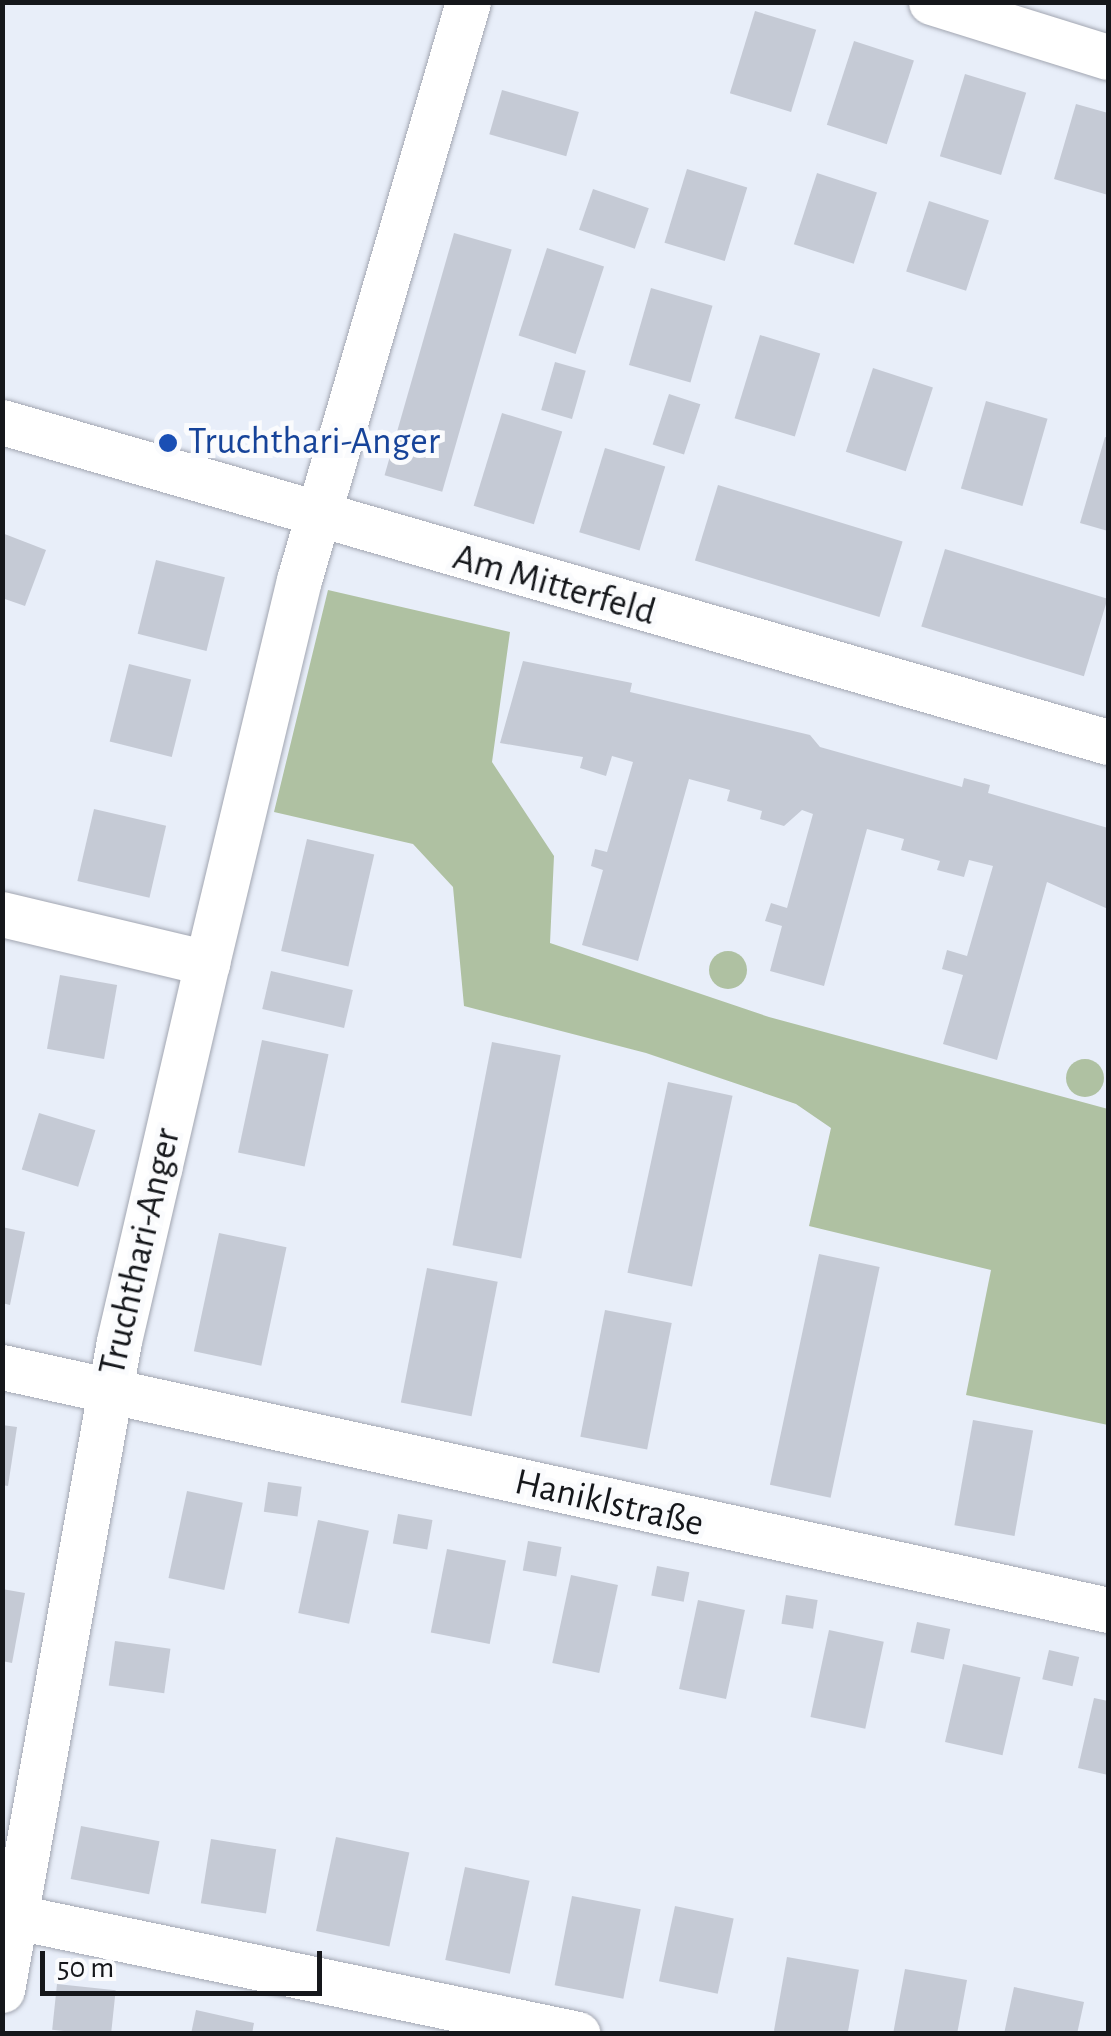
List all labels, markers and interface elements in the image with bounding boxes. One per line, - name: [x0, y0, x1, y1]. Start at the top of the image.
- place label: Truchthari-Anger: [188, 420, 440, 466]
- marker: Truchthari-Anger: [157, 432, 179, 454]
- street label: Am Mitterfeld: [448, 535, 660, 637]
- street label: Truchthari-Anger: [90, 1124, 192, 1380]
- street label: Haniklstraße: [510, 1460, 708, 1548]
- scale bar: [45, 1931, 328, 1993]
- text: 50 m: [57, 1953, 114, 1983]

